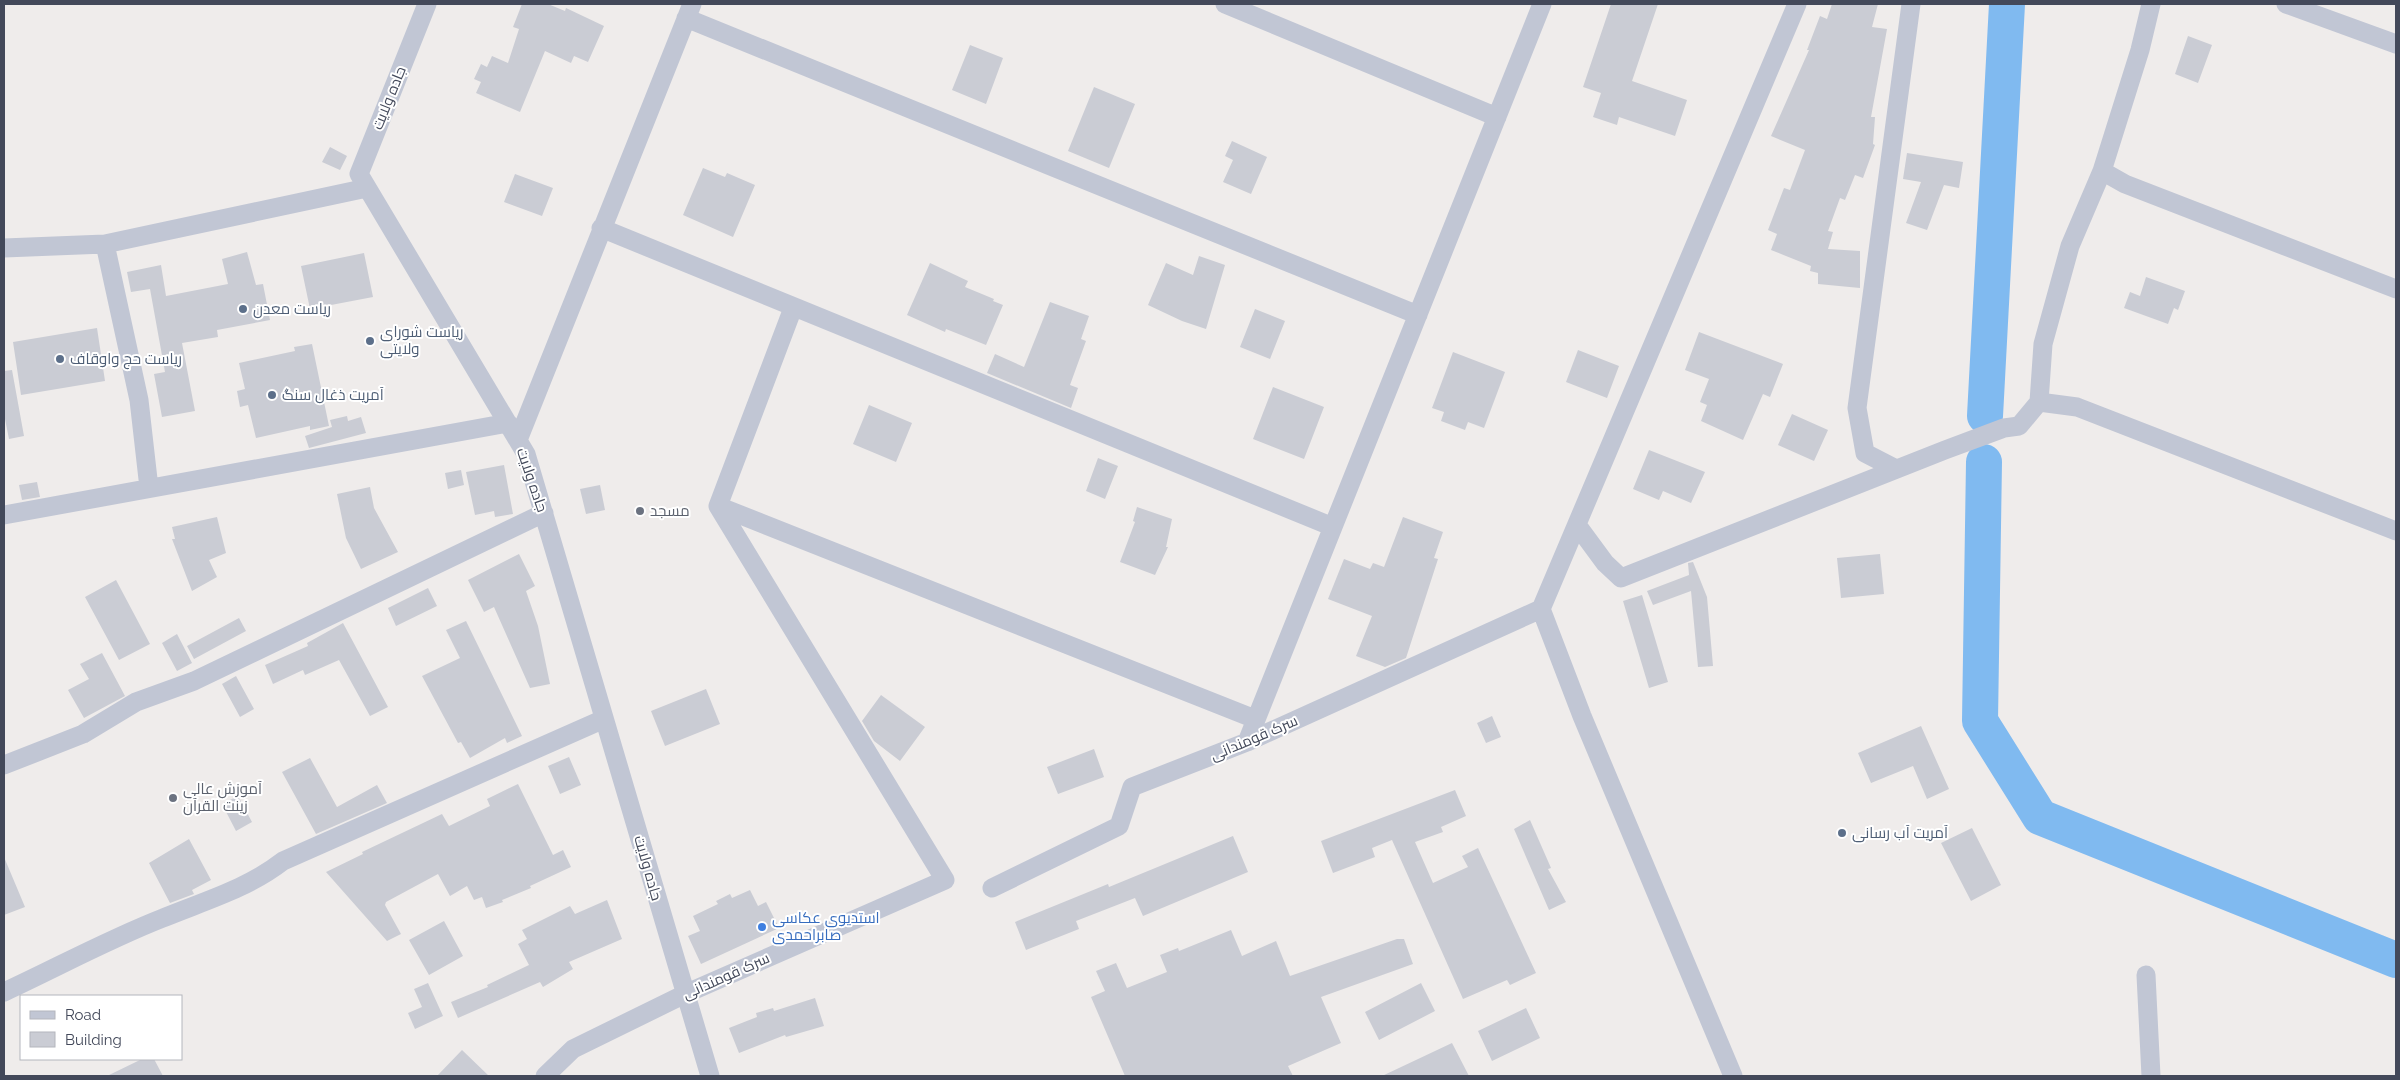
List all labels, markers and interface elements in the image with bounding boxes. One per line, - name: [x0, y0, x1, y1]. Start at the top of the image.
- street label: جاده ولایت: [368, 64, 410, 132]
- place label: ریاست معدن: [253, 300, 331, 319]
- marker: ریاست معدن: [237, 303, 249, 315]
- place label: ریاست شورای ولایتی: [380, 323, 463, 359]
- marker: ریاست شورای ولایتی: [364, 335, 376, 347]
- place label: ریاست حج واوقاف: [70, 350, 182, 370]
- marker: ریاست حج واوقاف: [54, 353, 66, 365]
- place label: آمریت ذغال سنگ: [282, 386, 384, 404]
- marker: آمریت ذغال سنگ: [266, 389, 278, 401]
- street label: جاده ولایت: [513, 446, 551, 514]
- place label: مسجد: [650, 502, 690, 520]
- marker: مسجد: [634, 505, 646, 517]
- street label: سرک قومندانی: [1208, 711, 1301, 765]
- place label: آموزش عالی زینت القرآن: [183, 780, 262, 816]
- marker: آموزش عالی زینت القرآن: [167, 792, 179, 804]
- place label: آمریت آب رسانی: [1852, 824, 1948, 843]
- marker: آمریت آب رسانی: [1836, 827, 1848, 839]
- street label: جاده ولایت: [630, 833, 666, 903]
- place label: استدیوی عکاسی صابراحمدی: [772, 909, 880, 945]
- marker: استدیوی عکاسی صابراحمدی: [756, 921, 768, 933]
- street label: سرک قومندانی: [680, 949, 773, 1004]
- legend: [20, 995, 182, 1060]
- text: Road: [65, 1006, 101, 1024]
- text: Building: [65, 1031, 122, 1049]

